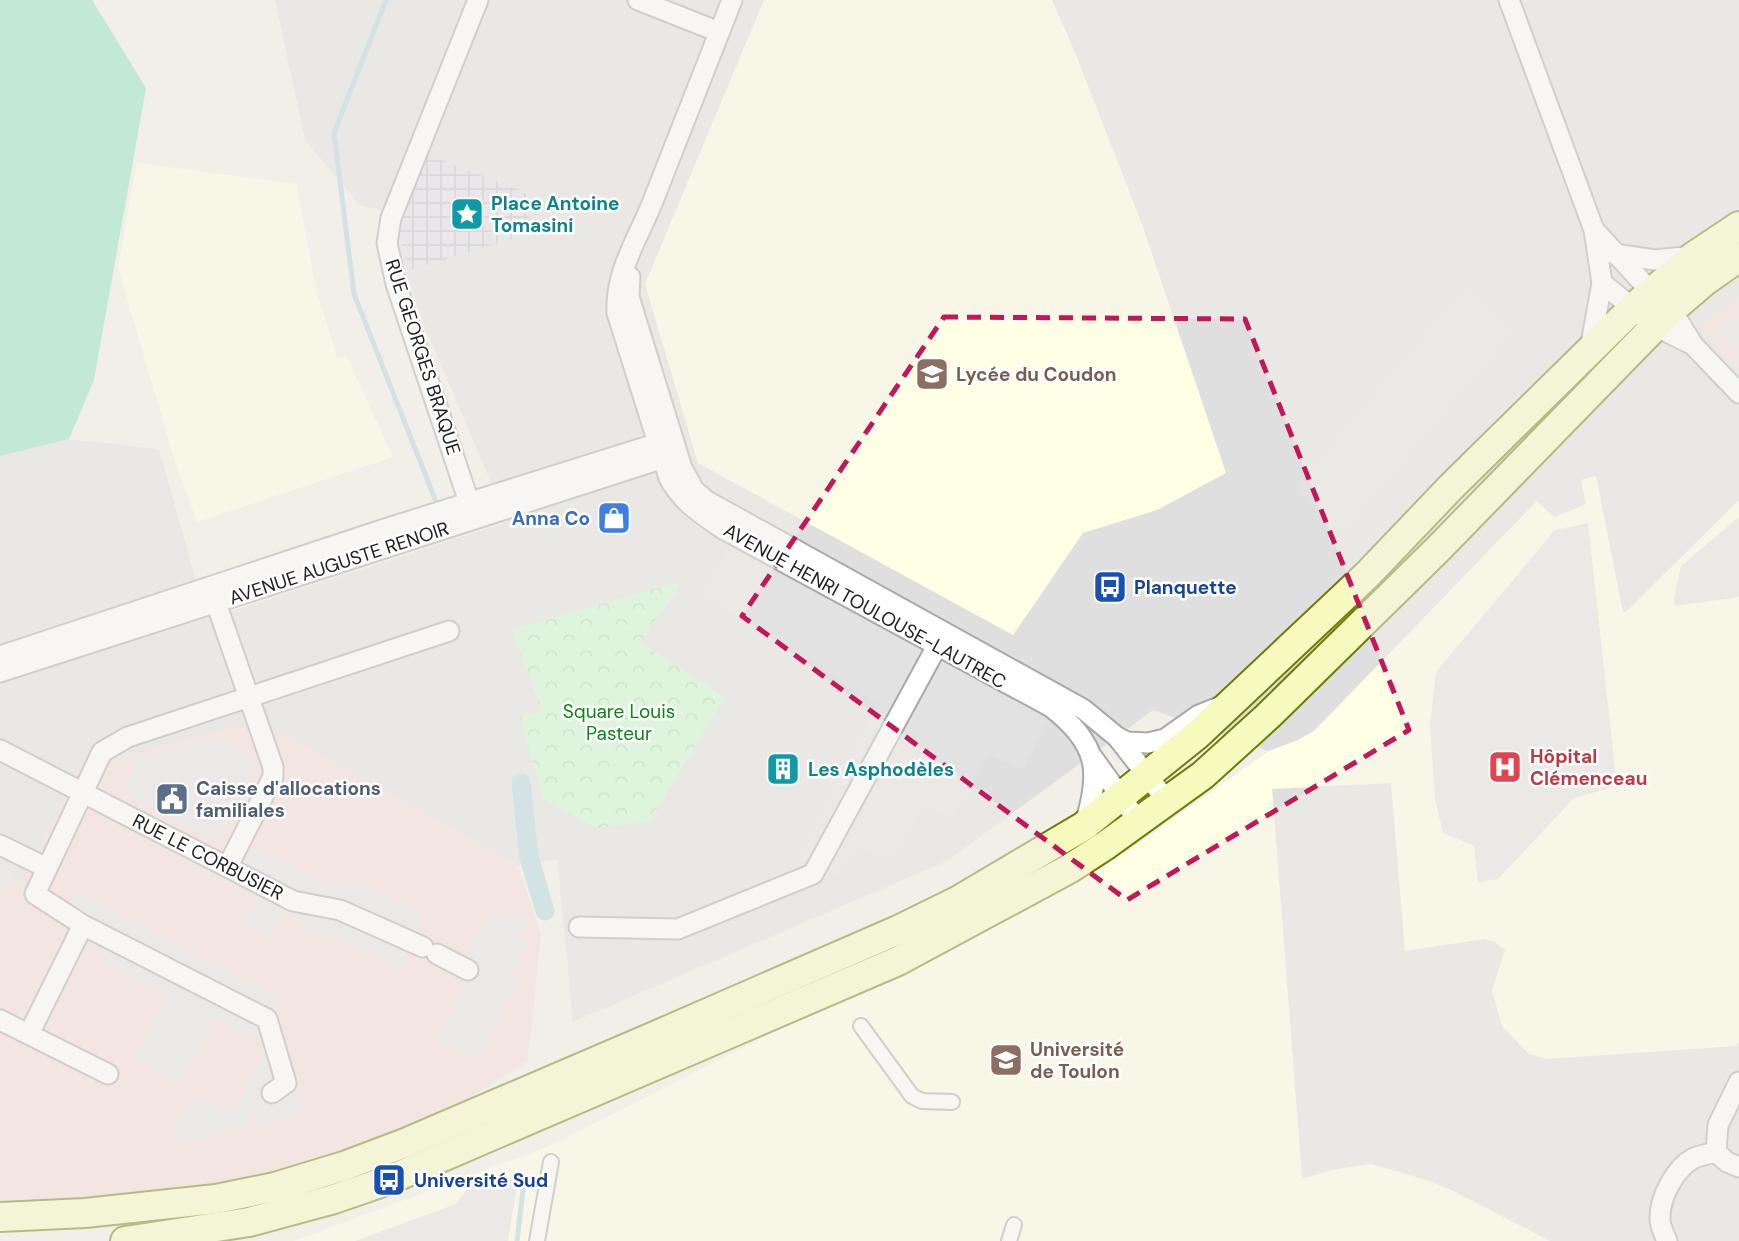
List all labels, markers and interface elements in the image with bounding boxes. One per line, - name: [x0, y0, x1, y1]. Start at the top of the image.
- place label: Place Antoine Tomasini: [491, 191, 619, 238]
- place icon: Place Antoine Tomasini: [448, 195, 486, 233]
- street label: RUE GEORGES BRAQUE: [380, 256, 466, 458]
- school or university icon: Lycée du Coudon: [913, 355, 951, 393]
- place label: Lycée du Coudon: [956, 362, 1117, 387]
- shop icon: Anna Co: [595, 499, 633, 537]
- place label: Anna Co: [512, 506, 590, 531]
- street label: AVENUE AUGUSTE RENOIR: [226, 516, 452, 610]
- street label: AVENUE HENRI TOULOUSE-LAUTREC: [719, 518, 1011, 694]
- bus stop icon: Planquette: [1091, 568, 1129, 606]
- place label: Planquette: [1134, 575, 1237, 600]
- park label: Square Louis Pasteur: [563, 699, 675, 746]
- place label: Hôpital Clémenceau: [1530, 744, 1647, 791]
- hospital icon: Hôpital Clémenceau: [1486, 748, 1524, 786]
- building icon: Les Asphodèles: [764, 750, 802, 788]
- place label: Les Asphodèles: [808, 757, 954, 782]
- place label: Caisse d'allocations familiales: [196, 776, 381, 823]
- public building icon: Caisse d'allocations familiales: [153, 780, 191, 818]
- street label: RUE LE CORBUSIER: [128, 808, 288, 906]
- place label: Université de Toulon: [1030, 1037, 1124, 1084]
- school or university icon: Université de Toulon: [987, 1041, 1025, 1079]
- bus stop icon: Université Sud: [370, 1161, 408, 1199]
- place label: Université Sud: [414, 1168, 548, 1193]

